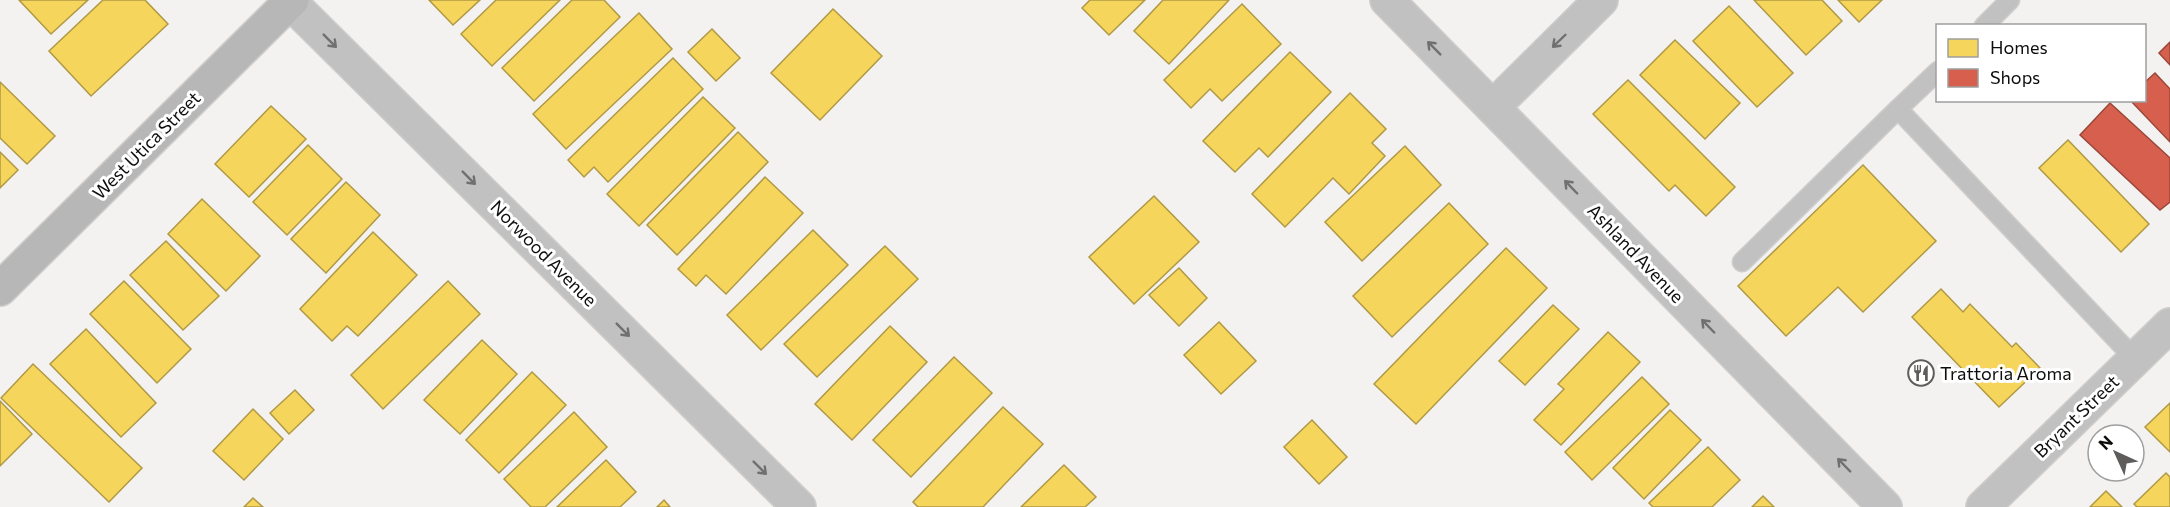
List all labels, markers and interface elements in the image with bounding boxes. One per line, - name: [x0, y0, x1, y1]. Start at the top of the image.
- legend: [1936, 24, 2146, 102]
- one-way arrow: [323, 34, 338, 48]
- one-way arrow: [1552, 34, 1567, 48]
- text: Homes: [1990, 36, 2048, 58]
- one-way arrow: [1427, 40, 1442, 55]
- text: Shops: [1990, 66, 2040, 88]
- street label: West Utica Street: [88, 87, 204, 203]
- one-way arrow: [461, 171, 476, 185]
- one-way arrow: [1564, 179, 1579, 194]
- street label: Norwood Avenue: [486, 195, 602, 311]
- street label: Ashland Avenue: [1583, 199, 1689, 307]
- one-way arrow: [1700, 319, 1715, 334]
- one-way arrow: [615, 322, 630, 337]
- restaurant icon: Trattoria Aroma: [1906, 358, 1936, 388]
- place label: Trattoria Aroma: [1940, 362, 2072, 384]
- street label: Bryant Street: [2029, 370, 2123, 462]
- north arrow: [2086, 423, 2146, 483]
- text: N: [2094, 431, 2116, 453]
- one-way arrow: [1837, 458, 1852, 473]
- one-way arrow: [752, 460, 767, 475]

